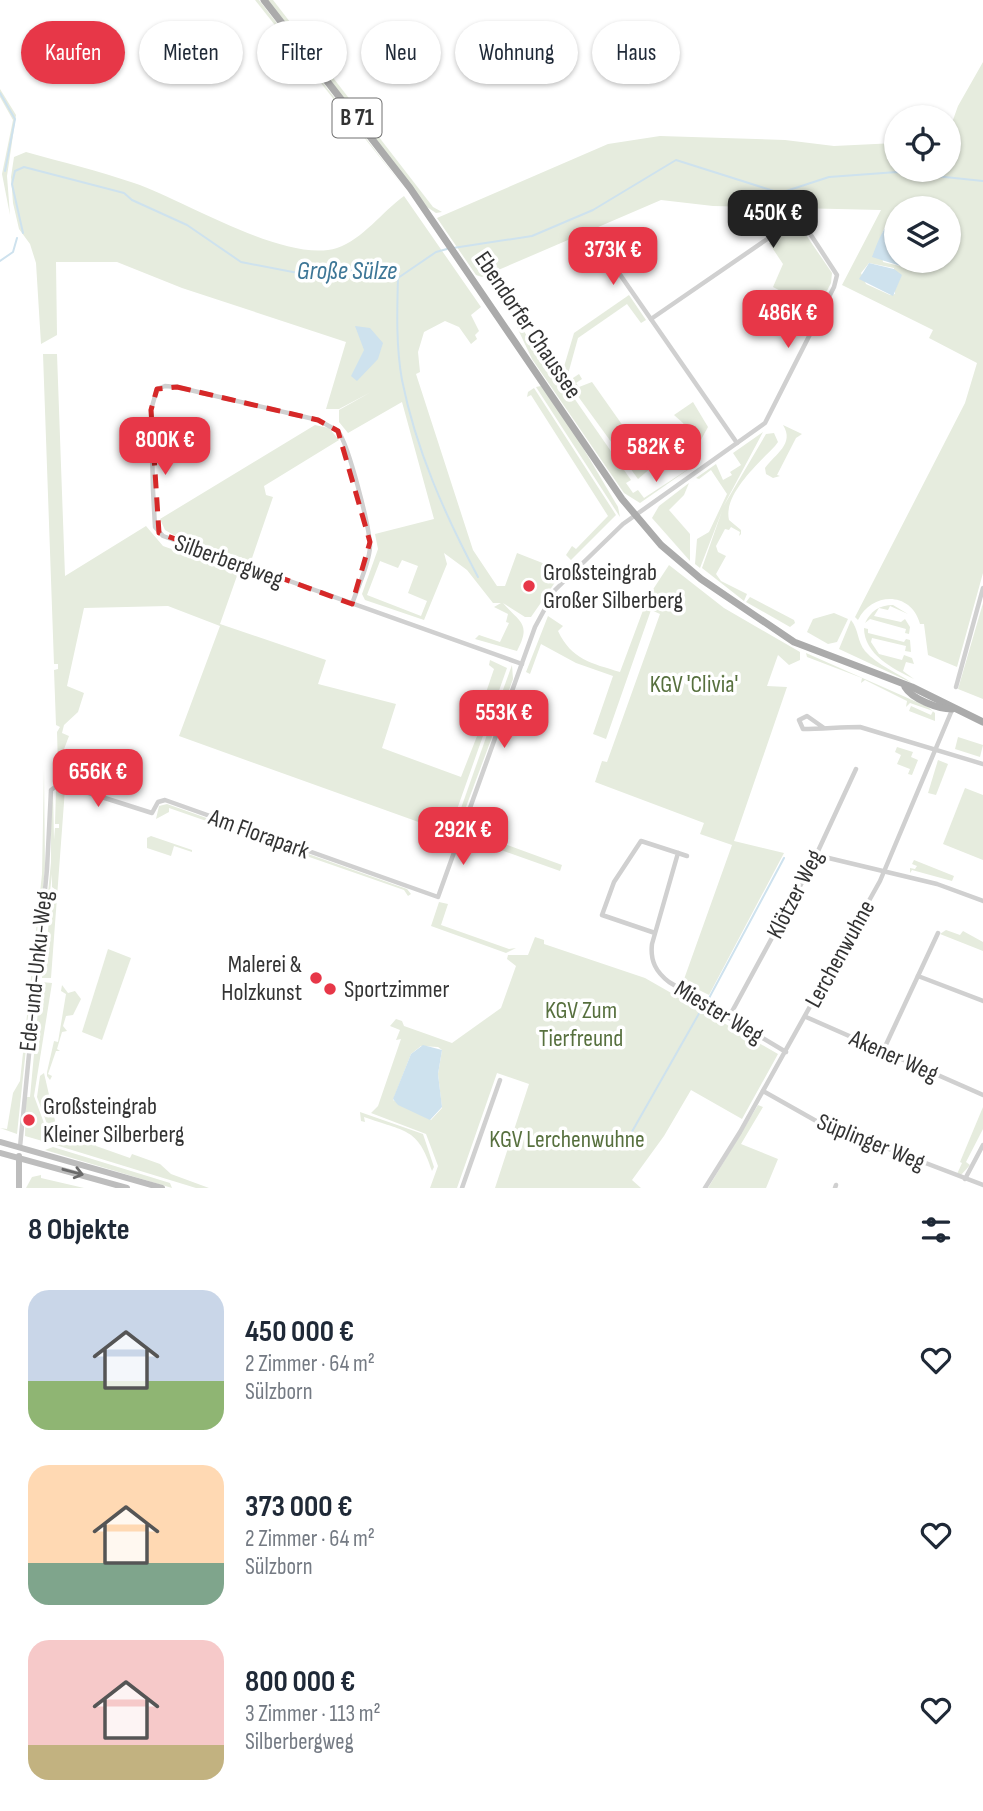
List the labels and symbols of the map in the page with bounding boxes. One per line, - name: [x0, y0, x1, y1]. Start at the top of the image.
- road number: B 71: [332, 99, 382, 138]
- pin: 450K €: [716, 190, 830, 250]
- pin: 373K €: [556, 228, 670, 287]
- street label: Ebendorfer Chaussee: [468, 246, 588, 404]
- water label: Große Sülze: [297, 256, 397, 287]
- pin: 486K €: [731, 290, 845, 350]
- pin: 800K €: [108, 418, 222, 477]
- pin: 582K €: [599, 424, 713, 484]
- street label: Silberbergweg: [171, 528, 287, 594]
- place label: Großsteingrab Großer Silberberg: [543, 558, 683, 615]
- marker: Großsteingrab Großer Silberberg: [521, 578, 537, 594]
- park label: KGV 'Clivia': [650, 670, 738, 699]
- pin: 553K €: [447, 690, 561, 750]
- pin: 656K €: [41, 750, 155, 809]
- street label: Am Florapark: [204, 802, 313, 865]
- pin: 292K €: [406, 808, 520, 867]
- street label: Klötzer Weg: [760, 845, 830, 943]
- street label: Ede-und-Unku-Weg: [13, 889, 59, 1053]
- street label: Lerchenwuhne: [799, 895, 881, 1013]
- place label: Malerei & Holzkunst: [221, 950, 302, 1007]
- marker: Malerei & Holzkunst: [308, 970, 324, 986]
- street label: Miester Weg: [669, 974, 769, 1050]
- place label: Sportzimmer: [344, 975, 449, 1004]
- marker: Sportzimmer: [322, 981, 338, 997]
- park label: KGV Zum Tierfreund: [539, 996, 623, 1053]
- street label: Akener Weg: [844, 1023, 943, 1088]
- place label: Großsteingrab Kleiner Silberberg: [43, 1092, 184, 1149]
- street label: Süplinger Weg: [813, 1107, 929, 1177]
- marker: Großsteingrab Kleiner Silberberg: [21, 1112, 37, 1128]
- park label: KGV Lerchenwuhne: [489, 1125, 645, 1154]
- one-way arrow: [62, 1166, 84, 1179]

